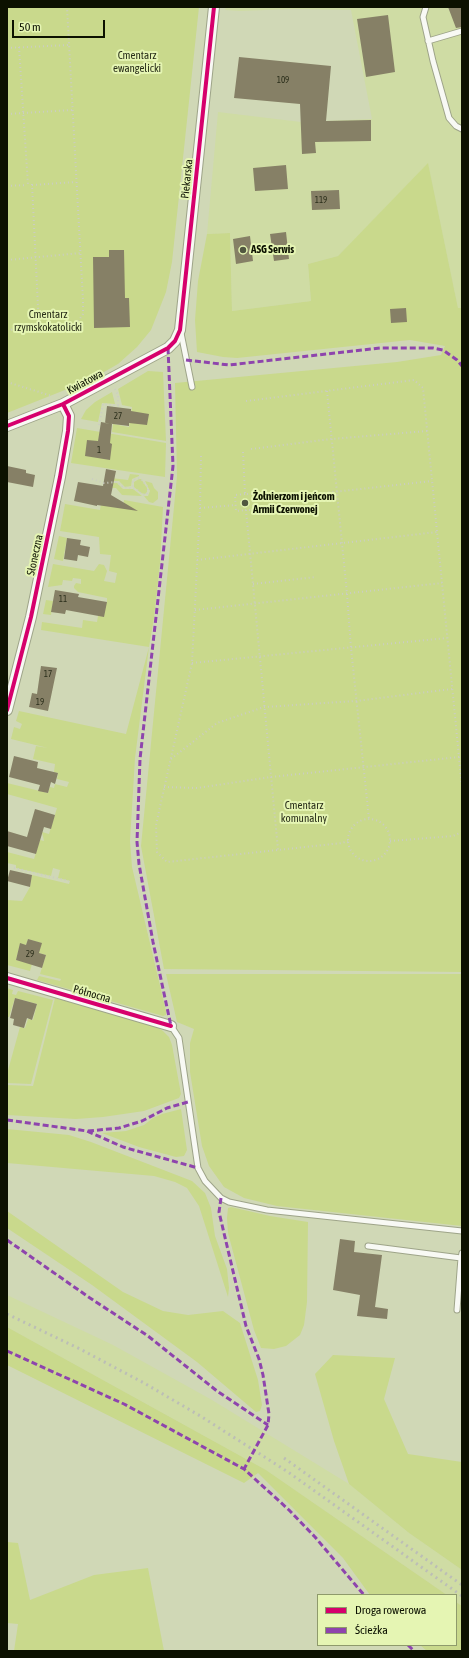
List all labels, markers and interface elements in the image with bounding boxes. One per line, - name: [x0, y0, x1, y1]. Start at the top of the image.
- scale bar: [14, 12, 107, 38]
- text: 50 m: [19, 20, 41, 34]
- park label: Cmentarz ewangelicki: [113, 49, 161, 75]
- house number: 109: [277, 75, 289, 85]
- street label: Piekarska: [178, 159, 196, 199]
- house number: 119: [315, 195, 327, 205]
- place label: ASG Serwis: [251, 243, 294, 257]
- marker: ASG Serwis: [238, 245, 248, 255]
- park label: Cmentarz rzymskokatolicki: [14, 308, 82, 334]
- street label: Kwiatowa: [65, 367, 105, 397]
- house number: 27: [114, 411, 122, 421]
- house number: 1: [97, 445, 101, 455]
- place label: Żołnierzom i jeńcom Armii Czerwonej: [253, 490, 335, 516]
- marker: Żołnierzom i jeńcom Armii Czerwonej: [240, 498, 250, 508]
- street label: Słoneczna: [24, 533, 46, 577]
- house number: 11: [59, 594, 67, 604]
- house number: 17: [44, 669, 52, 679]
- house number: 19: [36, 697, 44, 707]
- park label: Cmentarz komunalny: [281, 799, 327, 825]
- house number: 29: [26, 949, 34, 959]
- street label: Północna: [72, 982, 112, 1006]
- legend: [317, 1594, 457, 1646]
- text: Droga rowerowa: [355, 1603, 426, 1617]
- text: Ścieżka: [355, 1623, 388, 1637]

